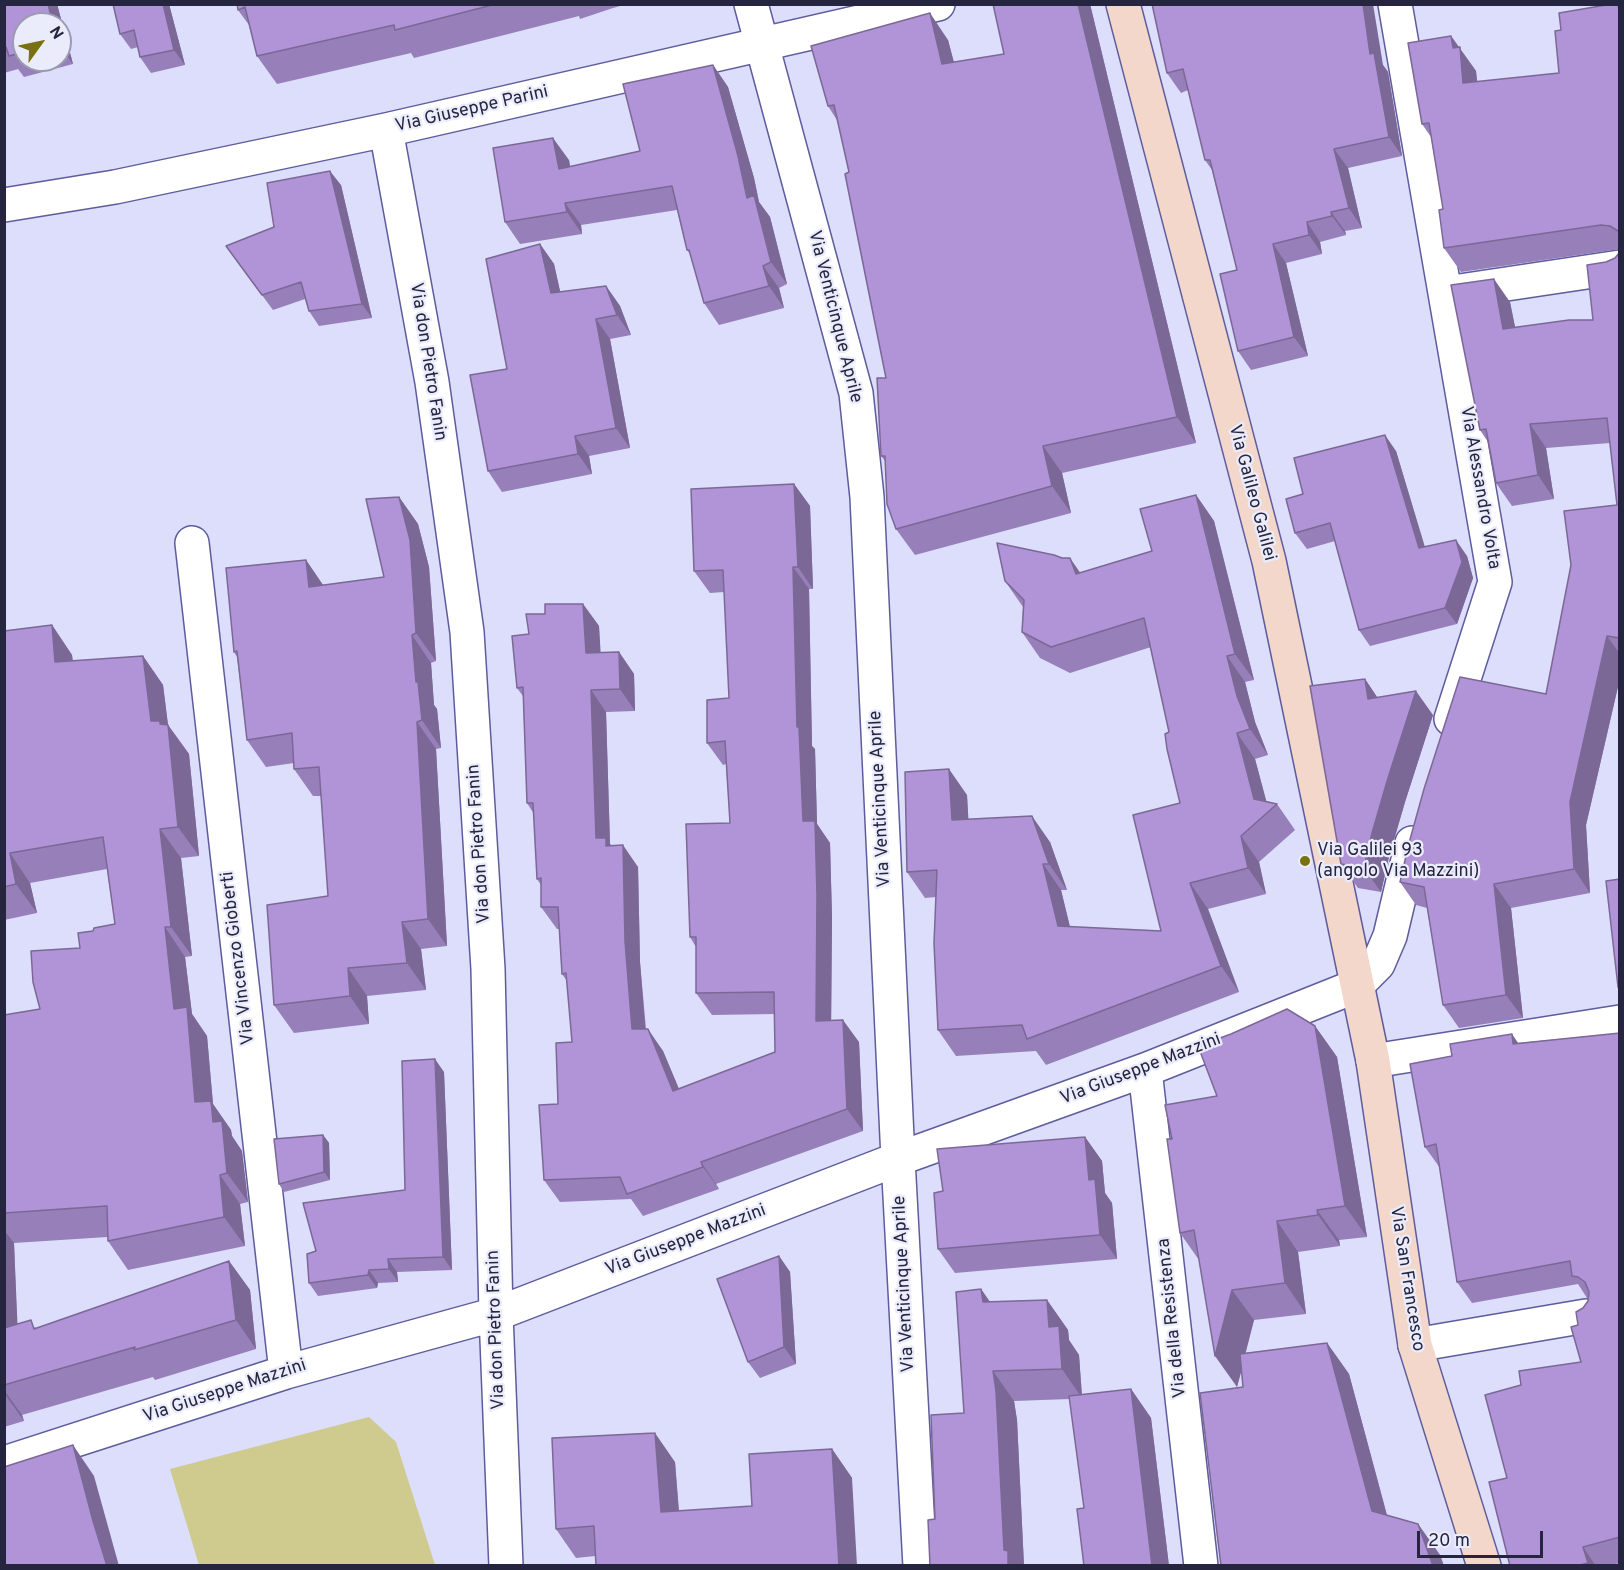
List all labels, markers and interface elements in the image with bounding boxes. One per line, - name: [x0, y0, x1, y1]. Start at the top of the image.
- north arrow: [12, 12, 72, 72]
- text: N: [44, 23, 67, 44]
- street label: Via Giuseppe Parini: [393, 82, 551, 138]
- street label: Via Venticinque Aprile: [802, 229, 866, 405]
- street label: Via don Pietro Fanin: [404, 281, 450, 443]
- street label: Via Alessandro Volta: [1454, 405, 1504, 571]
- street label: Via Galileo Galilei: [1222, 422, 1280, 564]
- street label: Via Venticinque Aprile: [866, 710, 896, 888]
- street label: Via don Pietro Fanin: [464, 763, 496, 925]
- place label: Via Galilei 93 (angolo Via Mazzini): [1317, 840, 1479, 882]
- marker: Via Galilei 93 (angolo Via Mazzini): [1298, 854, 1312, 868]
- street label: Via Vincenzo Gioberti: [218, 870, 260, 1046]
- street label: Via Giuseppe Mazzini: [1058, 1029, 1224, 1111]
- street label: Via Venticinque Aprile: [890, 1195, 920, 1373]
- street label: Via Giuseppe Mazzini: [603, 1200, 769, 1282]
- street label: Via San Francesco: [1384, 1205, 1428, 1353]
- street label: Via della Resistenza: [1154, 1237, 1192, 1399]
- street label: Via don Pietro Fanin: [483, 1250, 511, 1410]
- street label: Via Giuseppe Mazzini: [141, 1355, 309, 1429]
- scale bar: [1420, 1519, 1546, 1557]
- text: 20 m: [1428, 1530, 1470, 1553]

